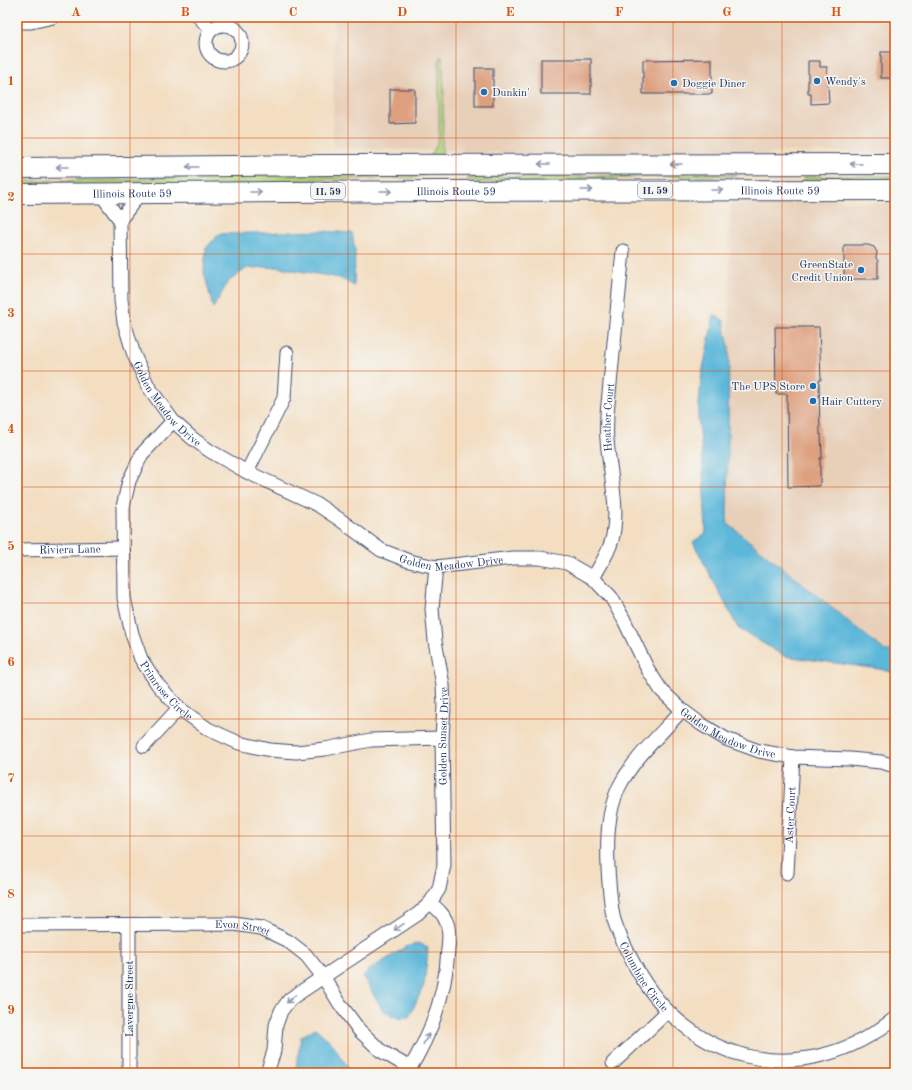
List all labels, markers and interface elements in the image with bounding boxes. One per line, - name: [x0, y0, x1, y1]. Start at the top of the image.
- text: A: [71, 6, 81, 19]
- text: B: [180, 6, 190, 19]
- text: C: [289, 6, 297, 19]
- text: D: [397, 6, 407, 19]
- text: E: [506, 6, 515, 19]
- text: F: [615, 6, 624, 19]
- text: G: [722, 6, 732, 19]
- text: H: [831, 6, 842, 19]
- text: 1: [7, 75, 15, 88]
- marker: Wendy's: [812, 76, 822, 86]
- place label: Wendy's: [825, 77, 866, 88]
- marker: Doggie Diner: [669, 78, 679, 88]
- place label: Doggie Diner: [682, 79, 747, 90]
- marker: Dunkin': [479, 87, 489, 97]
- place label: Dunkin': [492, 88, 530, 99]
- one-way arrow: [538, 160, 551, 168]
- one-way arrow: [670, 160, 683, 168]
- one-way arrow: [850, 160, 863, 168]
- one-way arrow: [186, 163, 199, 171]
- one-way arrow: [56, 164, 69, 171]
- road number: IL 59: [638, 182, 672, 198]
- road number: IL 59: [311, 183, 345, 199]
- one-way arrow: [580, 186, 593, 194]
- one-way arrow: [710, 186, 723, 194]
- street label: Illinois Route 59: [740, 186, 820, 197]
- one-way arrow: [379, 187, 392, 195]
- street label: Illinois Route 59: [416, 187, 496, 198]
- one-way arrow: [249, 188, 262, 196]
- street label: Illinois Route 59: [92, 189, 172, 200]
- text: 2: [7, 191, 15, 204]
- place label: GreenState Credit Union: [792, 260, 853, 284]
- marker: GreenState Credit Union: [856, 265, 866, 275]
- text: 3: [7, 307, 15, 320]
- street label: Golden Meadow Drive: [131, 360, 202, 449]
- marker: The UPS Store: [808, 381, 818, 391]
- place label: The UPS Store: [731, 382, 805, 393]
- street label: Heather Court: [602, 383, 617, 452]
- marker: Hair Cuttery: [808, 396, 818, 406]
- place label: Hair Cuttery: [821, 397, 882, 408]
- text: 4: [7, 423, 15, 436]
- text: 5: [7, 540, 15, 553]
- street label: Riviera Lane: [39, 544, 101, 557]
- street label: Golden Meadow Drive: [397, 554, 504, 574]
- text: 6: [7, 656, 15, 669]
- street label: Primrose Circle: [137, 660, 194, 723]
- street label: Golden Sunset Drive: [438, 687, 451, 785]
- street label: Golden Meadow Drive: [677, 706, 776, 761]
- text: 7: [7, 772, 15, 785]
- street label: Aster Court: [785, 786, 798, 844]
- text: 8: [7, 888, 15, 901]
- street label: Evon Street: [215, 920, 272, 939]
- one-way arrow: [394, 923, 405, 931]
- street label: Columbine Circle: [617, 940, 670, 1015]
- street label: Lavergne Street: [125, 961, 136, 1037]
- one-way arrow: [286, 995, 297, 1004]
- text: 9: [7, 1004, 15, 1017]
- one-way arrow: [423, 1033, 430, 1045]

